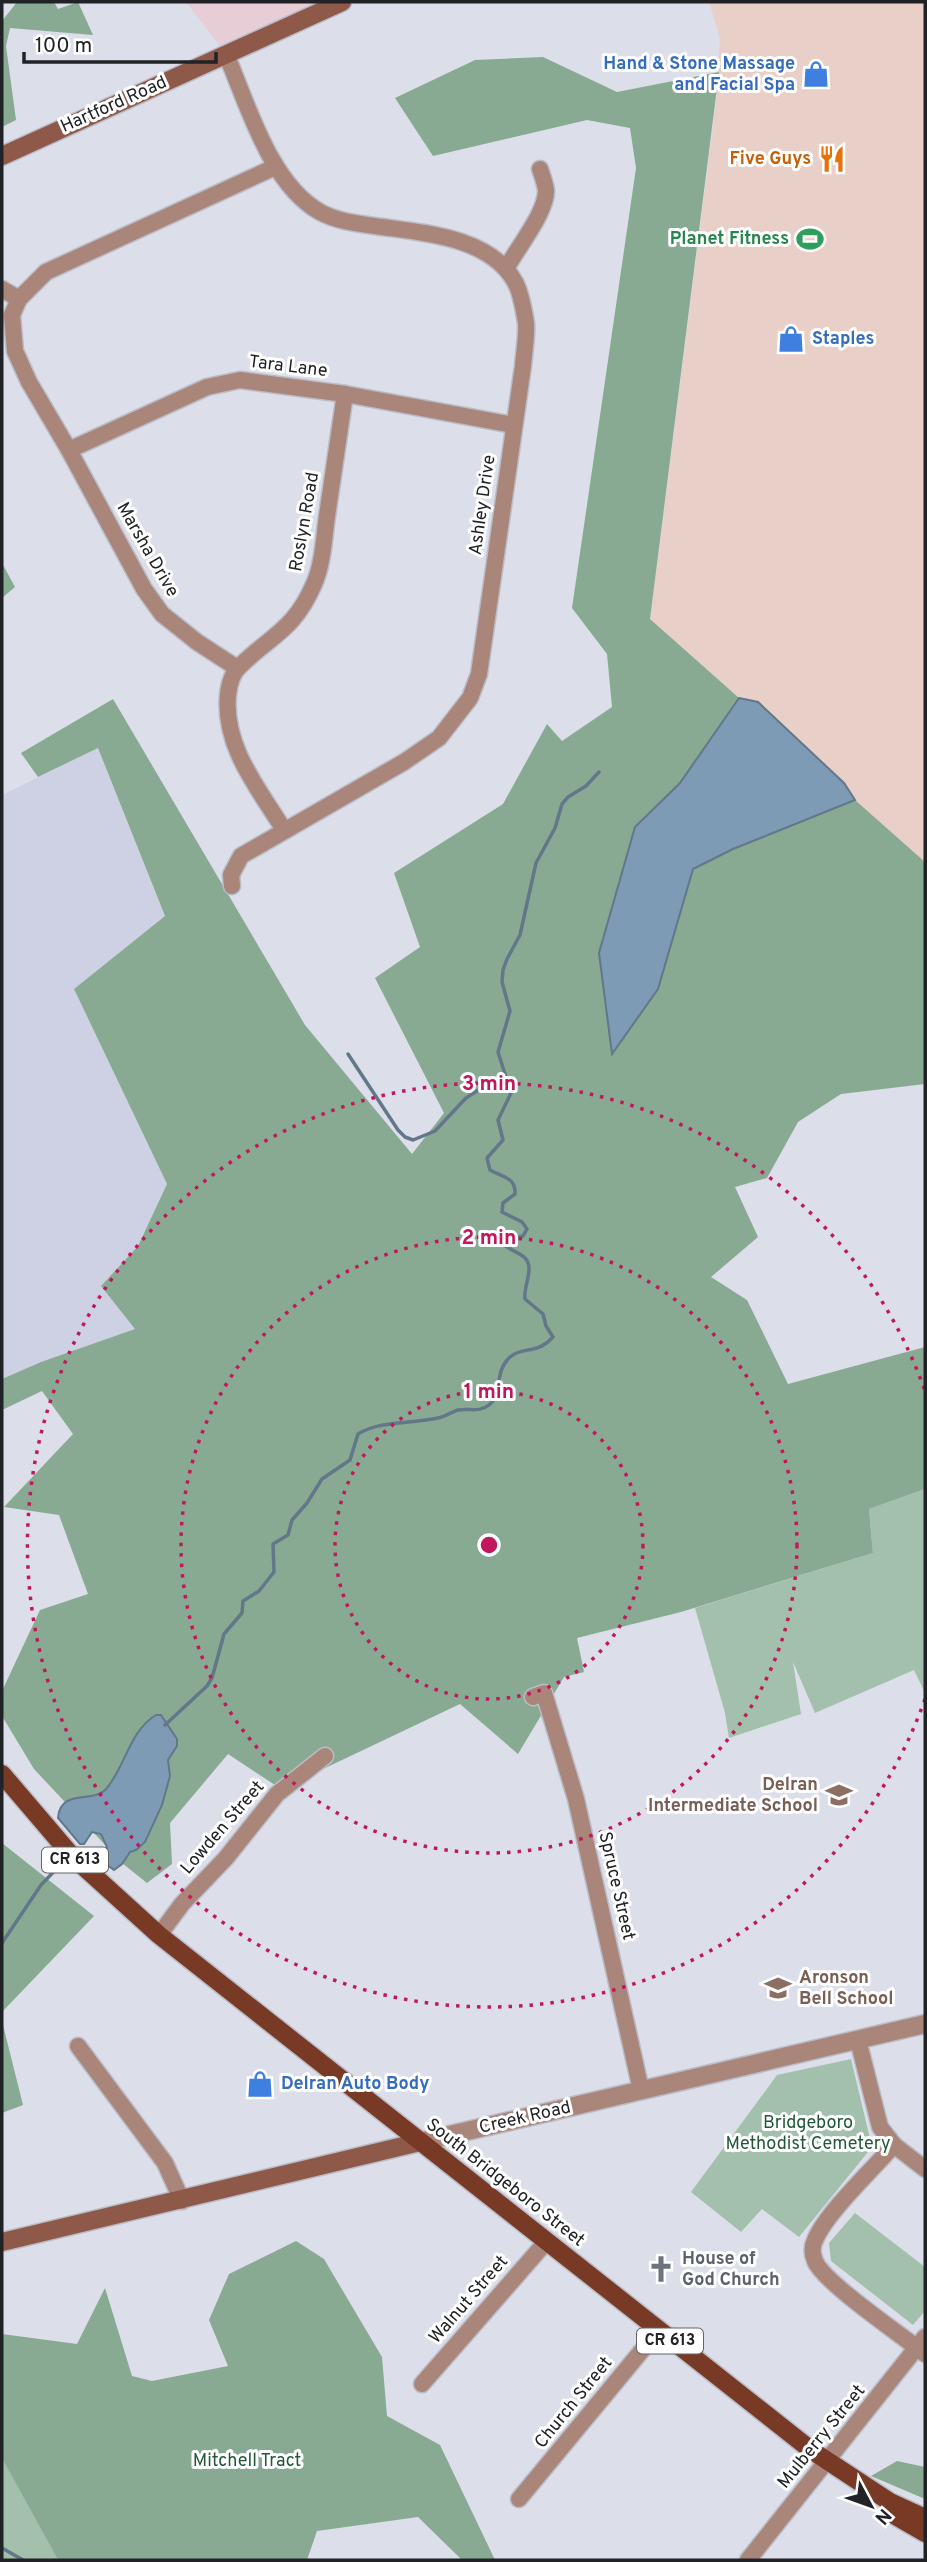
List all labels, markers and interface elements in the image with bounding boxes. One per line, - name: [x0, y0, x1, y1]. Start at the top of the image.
- scale bar: [24, 21, 217, 65]
- text: 100 m: [35, 33, 92, 60]
- place label: Hand & Stone Massage and Facial Spa: [603, 53, 795, 97]
- shop icon: Hand & Stone Massage and Facial Spa: [801, 59, 831, 89]
- street label: Hartford Road: [57, 71, 171, 139]
- restaurant icon: Five Guys: [817, 144, 847, 174]
- place label: Five Guys: [730, 148, 811, 171]
- sports icon: Planet Fitness: [795, 224, 825, 254]
- place label: Planet Fitness: [670, 228, 789, 251]
- shop icon: Staples: [776, 324, 806, 354]
- place label: Staples: [812, 328, 874, 351]
- street label: Tara Lane: [247, 351, 329, 383]
- street label: Ashley Drive: [465, 453, 501, 557]
- street label: Roslyn Road: [285, 471, 325, 573]
- street label: Marsha Drive: [111, 499, 183, 601]
- text: 3 min: [462, 1071, 516, 1098]
- text: 2 min: [462, 1225, 516, 1252]
- text: 1 min: [464, 1379, 514, 1406]
- centre of rings: [477, 1533, 501, 1557]
- place label: Delran Intermediate School: [648, 1774, 818, 1818]
- street label: Lowden Street: [176, 1776, 270, 1880]
- school or university icon: Delran Intermediate School: [824, 1780, 854, 1810]
- street label: Spruce Street: [592, 1830, 640, 1942]
- road number: CR 613: [42, 1848, 108, 1872]
- place label: Aronson Bell School: [799, 1967, 894, 2011]
- school or university icon: Aronson Bell School: [763, 1973, 793, 2003]
- shop icon: Delran Auto Body: [245, 2069, 275, 2099]
- place label: Delran Auto Body: [281, 2073, 429, 2096]
- street label: Creek Road: [477, 2096, 573, 2140]
- park label: Bridgeboro Methodist Cemetery: [726, 2112, 890, 2156]
- street label: South Bridgeboro Street: [421, 2114, 589, 2252]
- place label: House of God Church: [682, 2248, 780, 2292]
- street label: Walnut Street: [424, 2251, 514, 2349]
- church icon: House of God Church: [646, 2254, 676, 2284]
- road number: CR 613: [637, 2328, 703, 2354]
- street label: Church Street: [530, 2352, 618, 2454]
- street label: Mulberry Street: [773, 2380, 871, 2494]
- park label: Mitchell Tract: [193, 2450, 301, 2473]
- north arrow: [836, 2471, 906, 2541]
- text: N: [869, 2503, 896, 2529]

